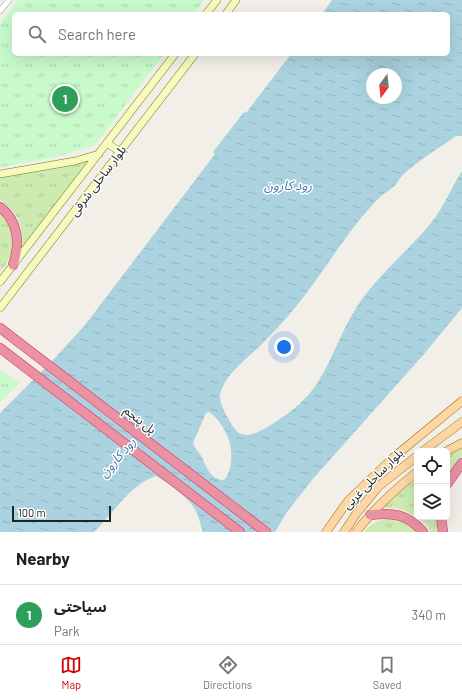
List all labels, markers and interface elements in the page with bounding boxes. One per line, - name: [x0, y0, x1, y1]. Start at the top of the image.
- search box: [12, 12, 450, 56]
- icon: search: [26, 23, 48, 45]
- text: Search here: [58, 25, 136, 43]
- north arrow: [366, 68, 402, 104]
- pin: 1: [52, 84, 78, 114]
- street label: بلوار ساحلی شرقی: [66, 142, 129, 219]
- water label: رود کارون: [264, 177, 312, 193]
- your location: [274, 337, 294, 357]
- street label: پل پنجم: [120, 402, 159, 438]
- water label: رود کارون: [95, 433, 139, 480]
- street label: بلوار ساحلی غربی: [339, 445, 406, 512]
- map controls: [414, 448, 450, 520]
- button: locate: [414, 448, 450, 484]
- button: layers: [414, 484, 450, 520]
- scale bar: [12, 504, 111, 523]
- text: 100 m: [18, 506, 46, 519]
- text: Nearby: [16, 548, 70, 568]
- text: سیاحتی: [54, 597, 107, 615]
- text: 1: [27, 607, 31, 623]
- text: 340 m: [411, 607, 446, 623]
- text: Park: [54, 623, 80, 639]
- tab: Map: [60, 654, 82, 691]
- tab: Directions: [203, 654, 252, 691]
- tab: Saved: [373, 654, 402, 691]

